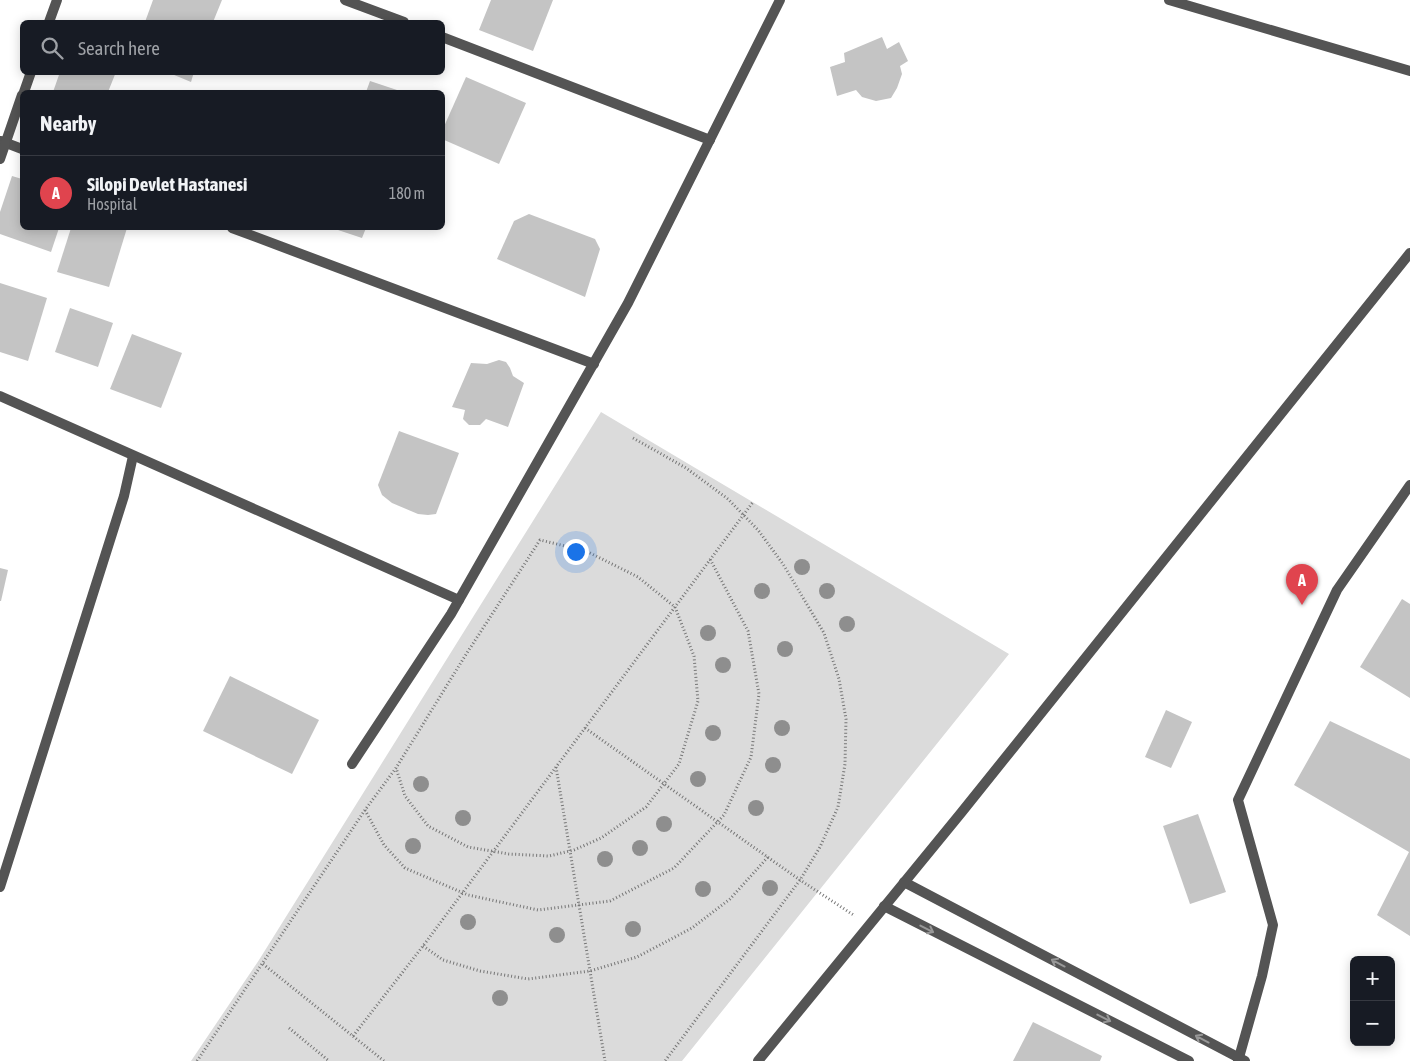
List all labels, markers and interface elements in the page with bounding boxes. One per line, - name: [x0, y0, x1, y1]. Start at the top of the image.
- search box: [20, 20, 445, 75]
- icon: search: [38, 34, 66, 62]
- text: Search here: [78, 37, 160, 59]
- text: Nearby: [40, 111, 96, 135]
- text: Silopi Devlet Hastanesi: [87, 173, 247, 195]
- text: A: [52, 184, 60, 202]
- text: 180 m: [389, 184, 425, 202]
- text: Hospital: [87, 195, 137, 213]
- your location: [563, 539, 589, 565]
- pin: A: [1286, 564, 1318, 605]
- one-way arrow: [920, 924, 935, 934]
- map controls: [1350, 956, 1395, 1046]
- button: +: [1350, 956, 1395, 1001]
- one-way arrow: [1050, 958, 1065, 968]
- button: −: [1350, 1001, 1395, 1046]
- one-way arrow: [1096, 1013, 1111, 1023]
- one-way arrow: [1195, 1033, 1209, 1043]

